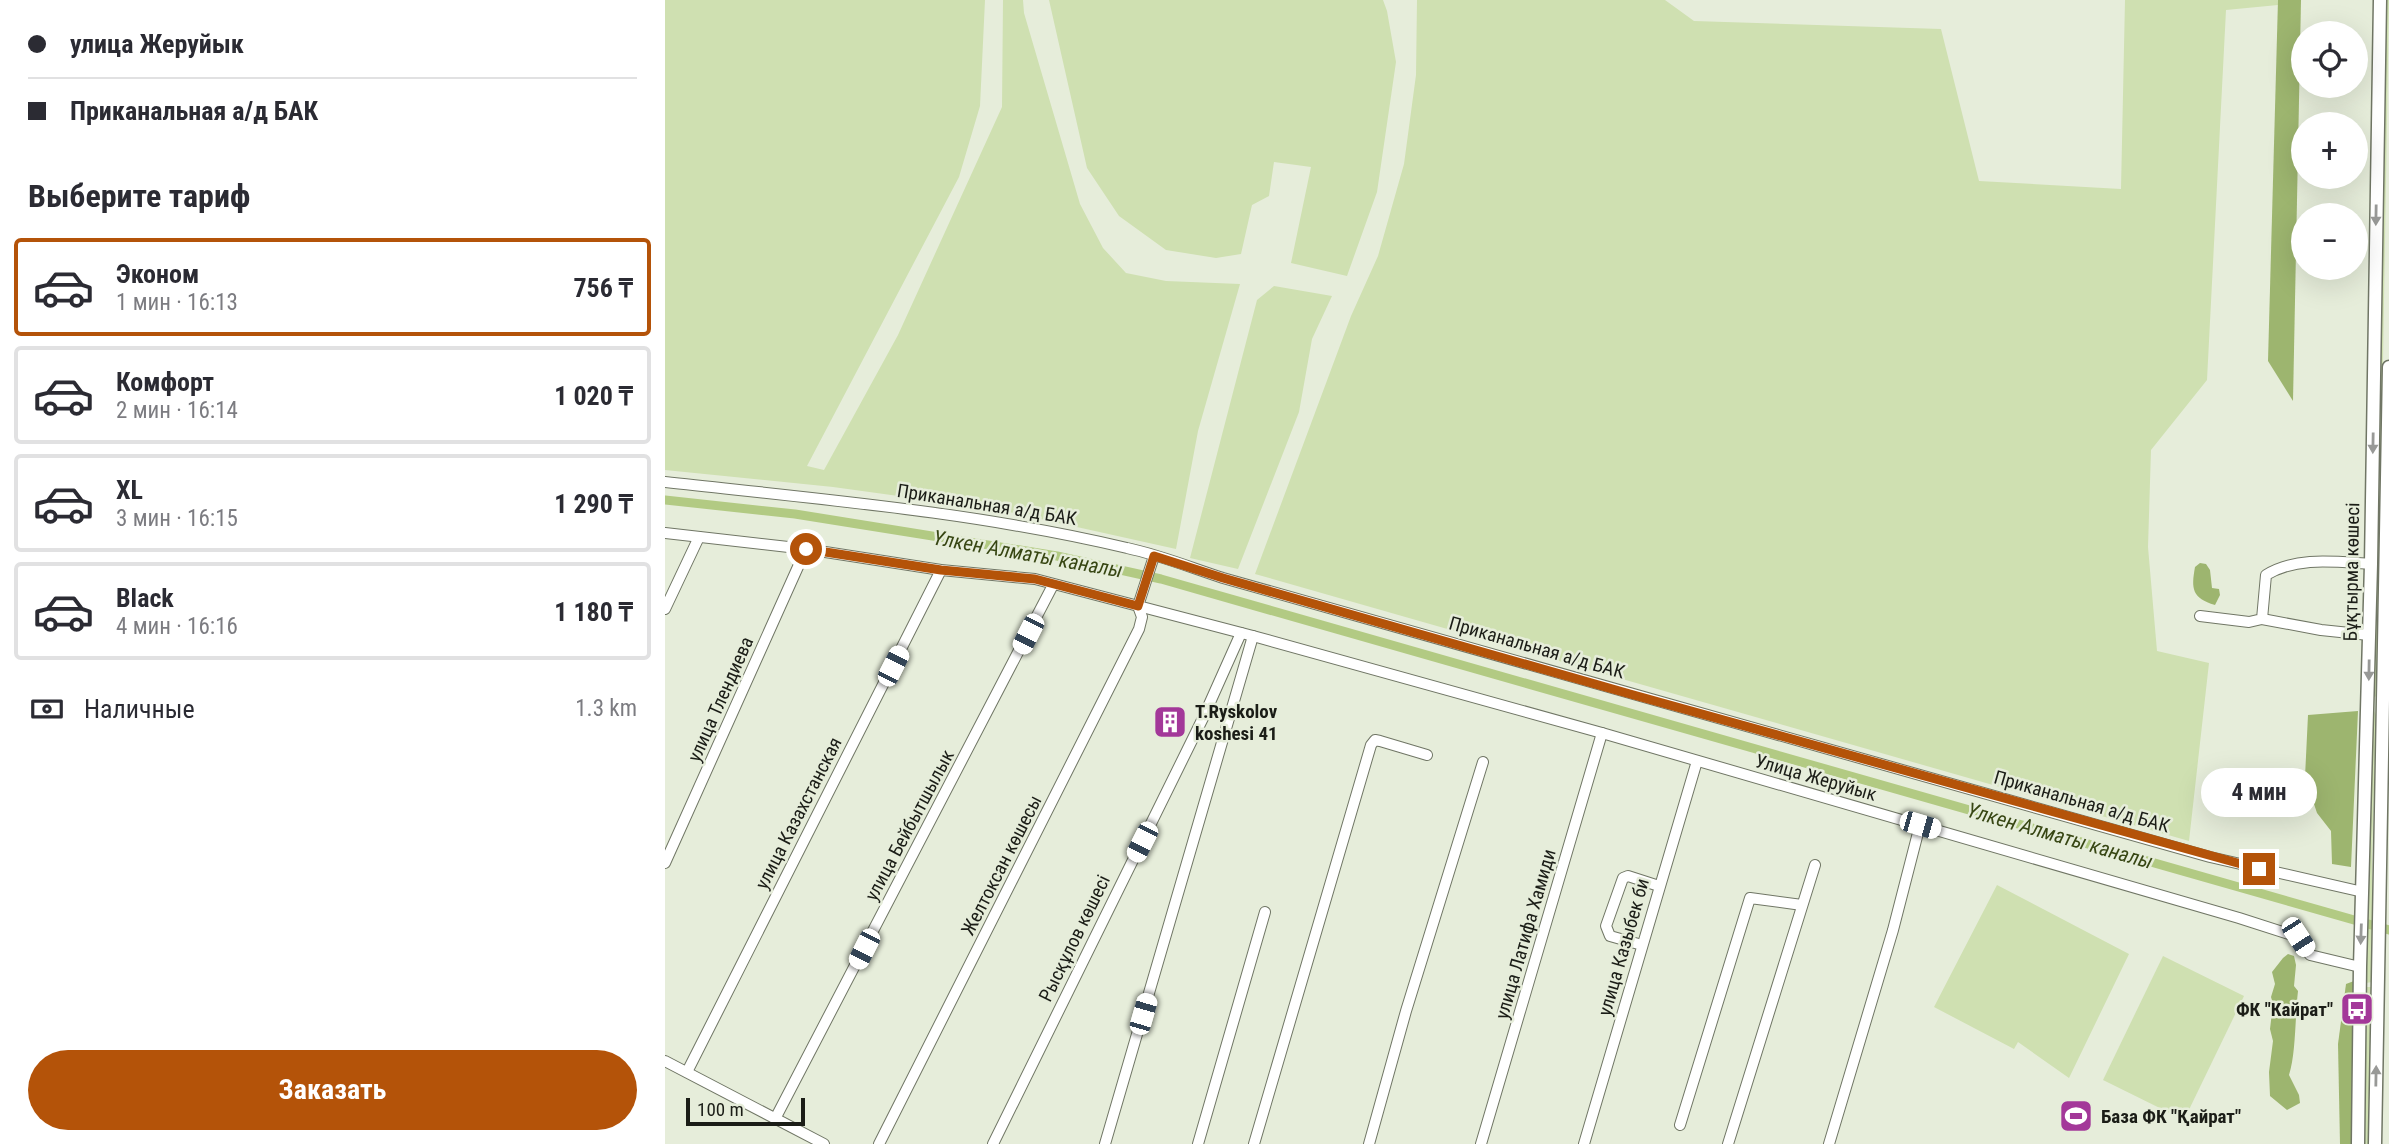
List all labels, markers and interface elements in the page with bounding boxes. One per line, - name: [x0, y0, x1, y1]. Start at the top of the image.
- map controls: [2291, 21, 2368, 280]
- button: locate: [2291, 21, 2368, 98]
- text: улица Жеруйык: [70, 29, 244, 59]
- text: Приканальная а/д БАК: [70, 96, 318, 126]
- button: +: [2291, 112, 2368, 189]
- text: Выберите тариф: [28, 177, 250, 215]
- button: −: [2291, 203, 2368, 280]
- one-way arrow: [2371, 204, 2382, 226]
- icon: car: [32, 256, 95, 319]
- text: Эконом: [116, 259, 199, 289]
- text: 756 ₸: [573, 273, 633, 303]
- text: 1 мин · 16:13: [116, 289, 238, 316]
- icon: car: [32, 364, 95, 427]
- text: Комфорт: [116, 367, 214, 397]
- text: 1 020 ₸: [554, 381, 633, 411]
- text: 2 мин · 16:14: [116, 397, 238, 424]
- one-way arrow: [2367, 432, 2379, 454]
- icon: car: [32, 472, 95, 535]
- text: XL: [116, 475, 143, 505]
- street label: Приканальная а/д БАК: [895, 479, 1079, 530]
- text: 1 290 ₸: [554, 489, 633, 519]
- street label: Бұқтырма көшесі: [2339, 502, 2364, 642]
- text: 3 мин · 16:15: [116, 505, 238, 532]
- water label: Үлкен Алматы каналы: [931, 526, 1125, 582]
- route start: [790, 533, 822, 565]
- icon: car: [32, 580, 95, 643]
- text: Black: [116, 583, 174, 613]
- text: 1 180 ₸: [554, 597, 633, 627]
- car: [1010, 611, 1047, 657]
- street label: Приканальная а/д БАК: [1446, 611, 1628, 684]
- text: 4 мин · 16:16: [116, 613, 238, 640]
- street label: улица Тлендиева: [683, 633, 758, 765]
- car: [875, 643, 912, 689]
- one-way arrow: [2363, 659, 2374, 681]
- icon: cash: [28, 690, 66, 728]
- text: Наличные: [84, 694, 195, 724]
- text: 1.3 km: [575, 695, 637, 722]
- place label: T.Ryskolov koshesi 41: [1195, 700, 1278, 745]
- building icon: T.Ryskolov koshesi 41: [1151, 703, 1189, 741]
- street label: улица Казахстанская: [750, 733, 847, 893]
- street label: улица Бейбытшылык: [860, 746, 959, 905]
- street label: Улица Жеруйык: [1753, 749, 1879, 806]
- street label: Приканальная а/д БАК: [1991, 765, 2173, 838]
- callout: 4 мин: [2201, 768, 2317, 816]
- text: 4 мин: [2231, 779, 2287, 806]
- street label: Желтоксан көшесы: [956, 791, 1047, 939]
- water label: Үлкен Алматы каналы: [1964, 798, 2156, 874]
- car: [1897, 809, 1944, 841]
- car: [1124, 819, 1161, 865]
- street label: улица Латифа Хамиди: [1490, 847, 1561, 1022]
- route end: [2243, 853, 2275, 885]
- street label: Рысқұлов көшесі: [1034, 871, 1115, 1005]
- street label: улица Казыбек би: [1593, 876, 1654, 1018]
- car: [2278, 914, 2319, 960]
- one-way arrow: [2356, 923, 2367, 945]
- car: [846, 926, 883, 972]
- bus stop icon: ФК "Кайрат": [2338, 990, 2376, 1028]
- car: [1128, 991, 1159, 1037]
- place label: ФК "Кайрат": [2236, 998, 2333, 1021]
- button: Заказать: [28, 1050, 637, 1130]
- one-way arrow: [2370, 1065, 2382, 1087]
- scale bar: [686, 1095, 805, 1127]
- sports icon: База ФК "Қайрат": [2057, 1097, 2095, 1135]
- text: 100 m: [697, 1098, 744, 1121]
- place label: База ФК "Қайрат": [2101, 1105, 2241, 1128]

